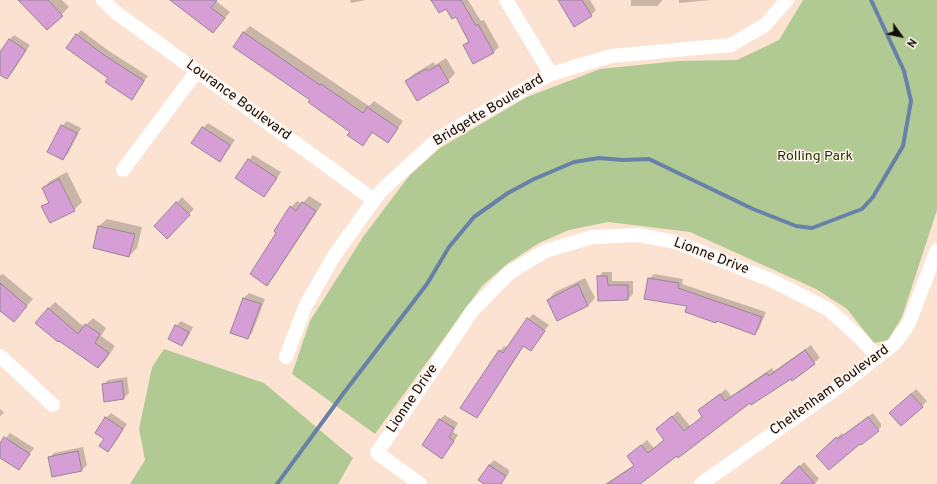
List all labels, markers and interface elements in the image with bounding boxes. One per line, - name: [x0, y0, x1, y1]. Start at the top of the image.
- north arrow: [881, 16, 921, 56]
- text: N: [903, 35, 919, 50]
- street label: Lourance Boulevard: [182, 57, 294, 145]
- street label: Bridgette Boulevard: [431, 71, 547, 151]
- park label: Rolling Park: [777, 149, 853, 165]
- street label: Lionne Drive: [671, 235, 751, 279]
- street label: Cheltenham Boulevard: [767, 342, 893, 440]
- street label: Lionne Drive: [384, 361, 442, 437]

